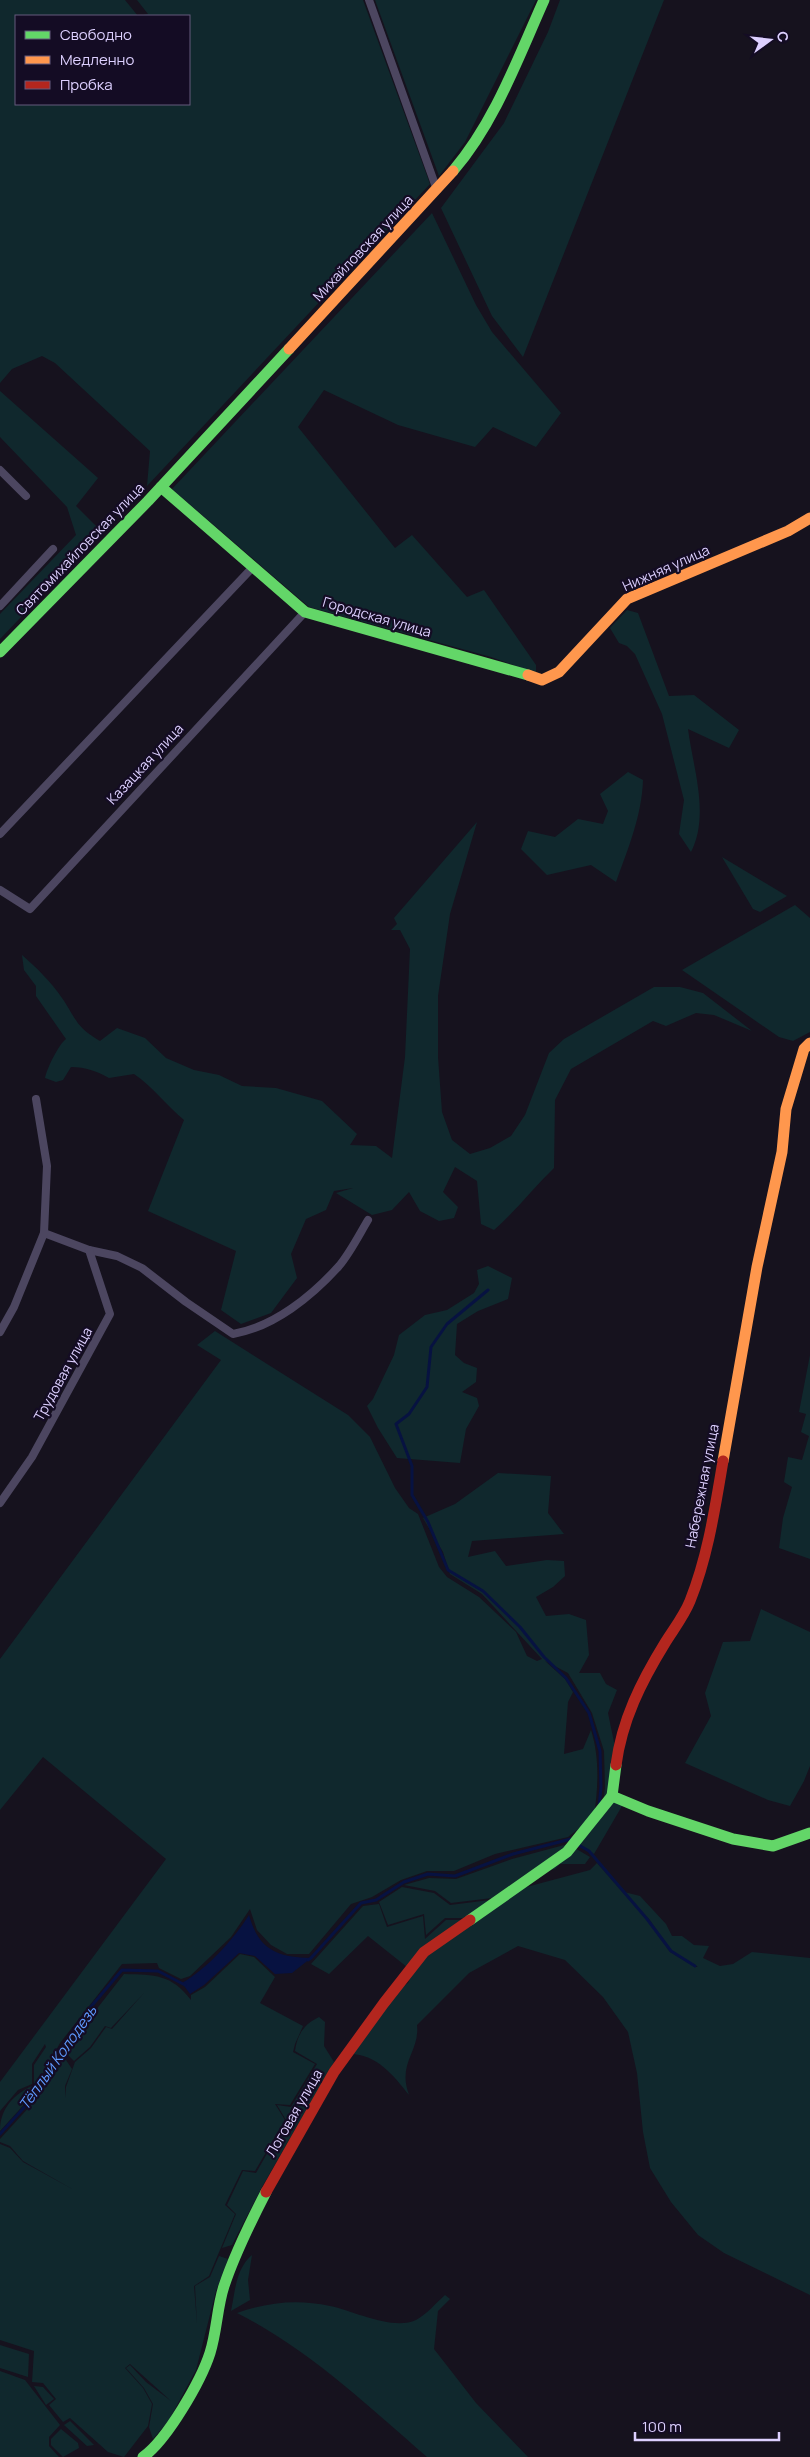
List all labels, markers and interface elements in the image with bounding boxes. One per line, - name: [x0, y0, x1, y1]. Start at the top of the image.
- legend: [15, 15, 190, 105]
- north arrow: [745, 15, 795, 65]
- text: Свободно: [60, 24, 132, 45]
- text: С: [773, 29, 794, 44]
- text: Медленно: [60, 49, 134, 70]
- text: Пробка: [60, 74, 113, 95]
- street label: Михайловская улица: [308, 190, 417, 305]
- street label: Святомихайловская улица: [11, 478, 148, 619]
- street label: Нижняя улица: [619, 540, 712, 595]
- street label: Городская улица: [321, 592, 434, 641]
- street label: Казацкая улица: [102, 719, 187, 808]
- street label: Трудовая улица: [29, 1323, 96, 1424]
- street label: Набережная улица: [680, 1422, 723, 1549]
- water label: Тёплый Колодезь: [14, 2000, 102, 2114]
- street label: Логовая улица: [261, 2066, 326, 2160]
- scale bar: [635, 2410, 779, 2442]
- text: 100 m: [642, 2416, 682, 2437]

